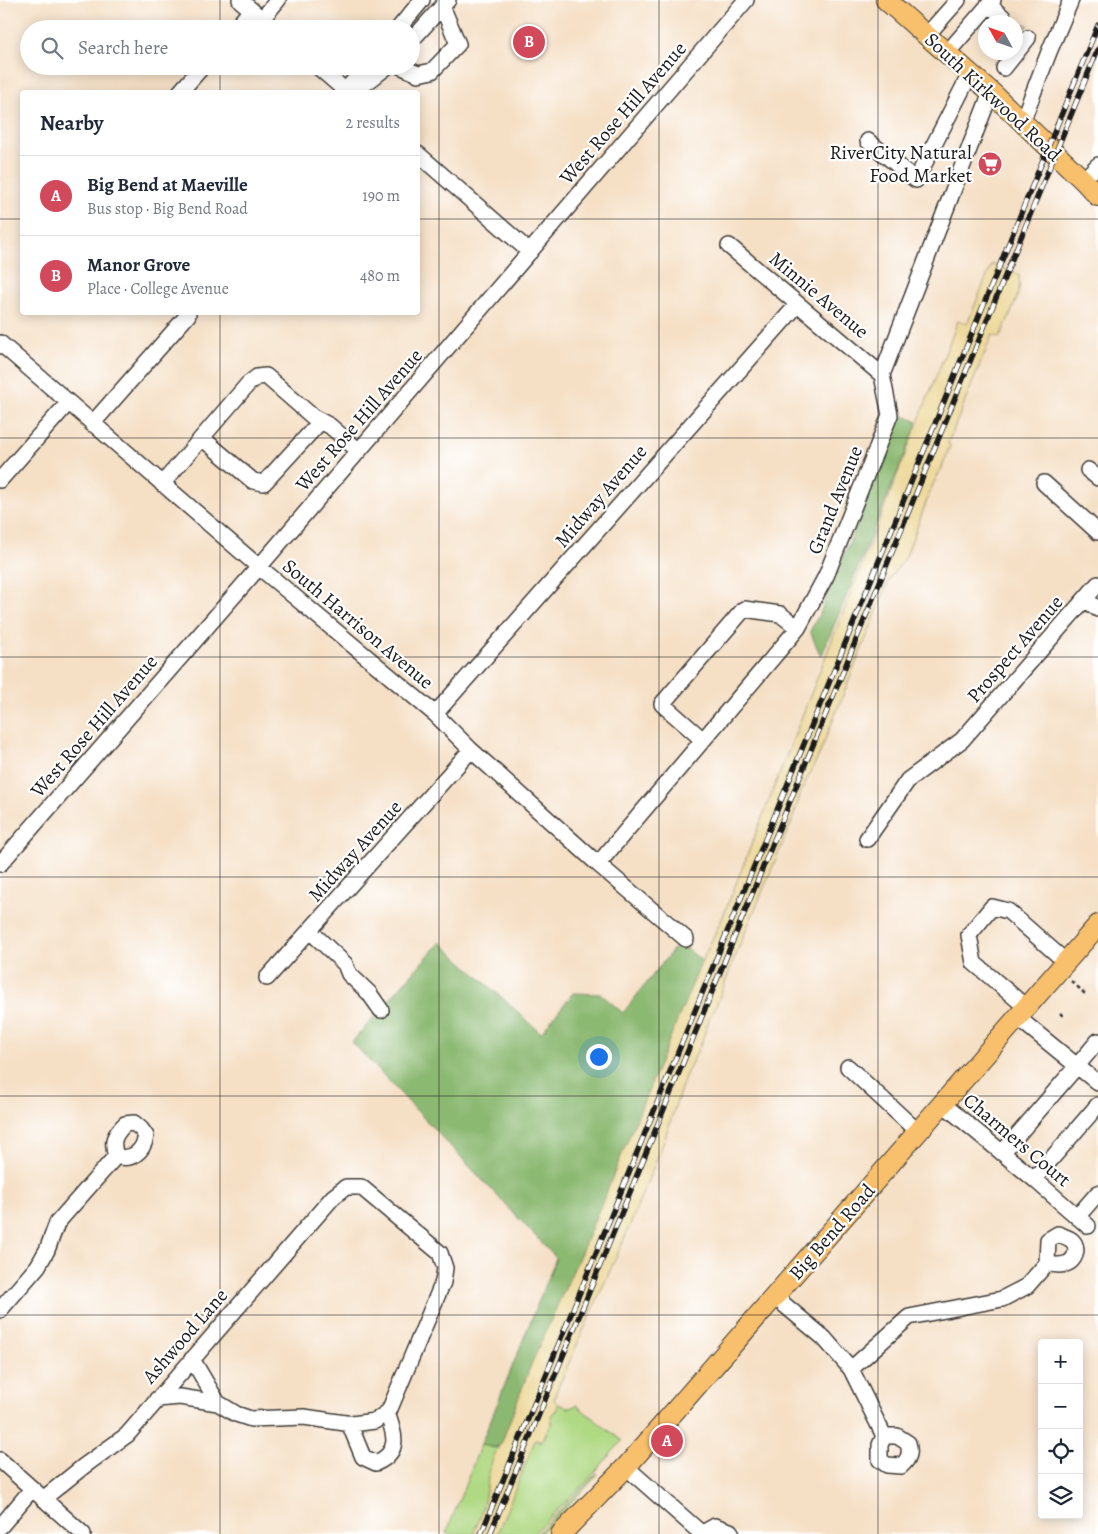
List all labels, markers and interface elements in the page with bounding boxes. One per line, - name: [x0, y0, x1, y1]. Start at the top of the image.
- north arrow: [978, 15, 1023, 60]
- search box: [20, 20, 420, 75]
- pin: B: [513, 23, 545, 61]
- street label: South Kirkwood Road: [919, 26, 1068, 168]
- icon: search: [38, 34, 66, 62]
- text: Search here: [78, 35, 168, 61]
- street label: West Rose Hill Avenue: [553, 36, 693, 191]
- text: Nearby: [40, 109, 103, 137]
- text: 2 results: [345, 112, 400, 134]
- place label: RiverCity Natural Food Market: [830, 139, 972, 189]
- supermarket icon: RiverCity Natural Food Market: [977, 151, 1003, 177]
- text: Big Bend at Maeville: [87, 172, 248, 198]
- text: A: [51, 185, 61, 207]
- text: 190 m: [362, 185, 400, 207]
- text: Bus stop · Big Bend Road: [87, 198, 248, 220]
- street label: Minnie Avenue: [763, 245, 875, 345]
- text: Manor Grove: [87, 252, 190, 278]
- text: B: [51, 265, 61, 287]
- text: 480 m: [360, 265, 400, 287]
- text: Place · College Avenue: [87, 278, 229, 300]
- street label: West Rose Hill Avenue: [289, 343, 429, 498]
- street label: Midway Avenue: [549, 439, 653, 553]
- street label: Grand Avenue: [801, 442, 869, 558]
- street label: South Harrison Avenue: [277, 553, 439, 695]
- street label: Prospect Avenue: [961, 589, 1069, 709]
- street label: West Rose Hill Avenue: [24, 649, 164, 804]
- street label: Midway Avenue: [302, 794, 408, 908]
- your location: [586, 1044, 612, 1070]
- street label: Charmers Court: [958, 1087, 1077, 1193]
- street label: Big Bend Road: [783, 1178, 882, 1286]
- street label: Ashwood Lane: [136, 1283, 234, 1390]
- map controls: [1038, 1339, 1083, 1519]
- button: +: [1038, 1339, 1083, 1384]
- button: −: [1038, 1384, 1083, 1429]
- pin: A: [651, 1422, 683, 1460]
- button: locate: [1038, 1429, 1083, 1474]
- button: layers: [1038, 1474, 1083, 1519]

